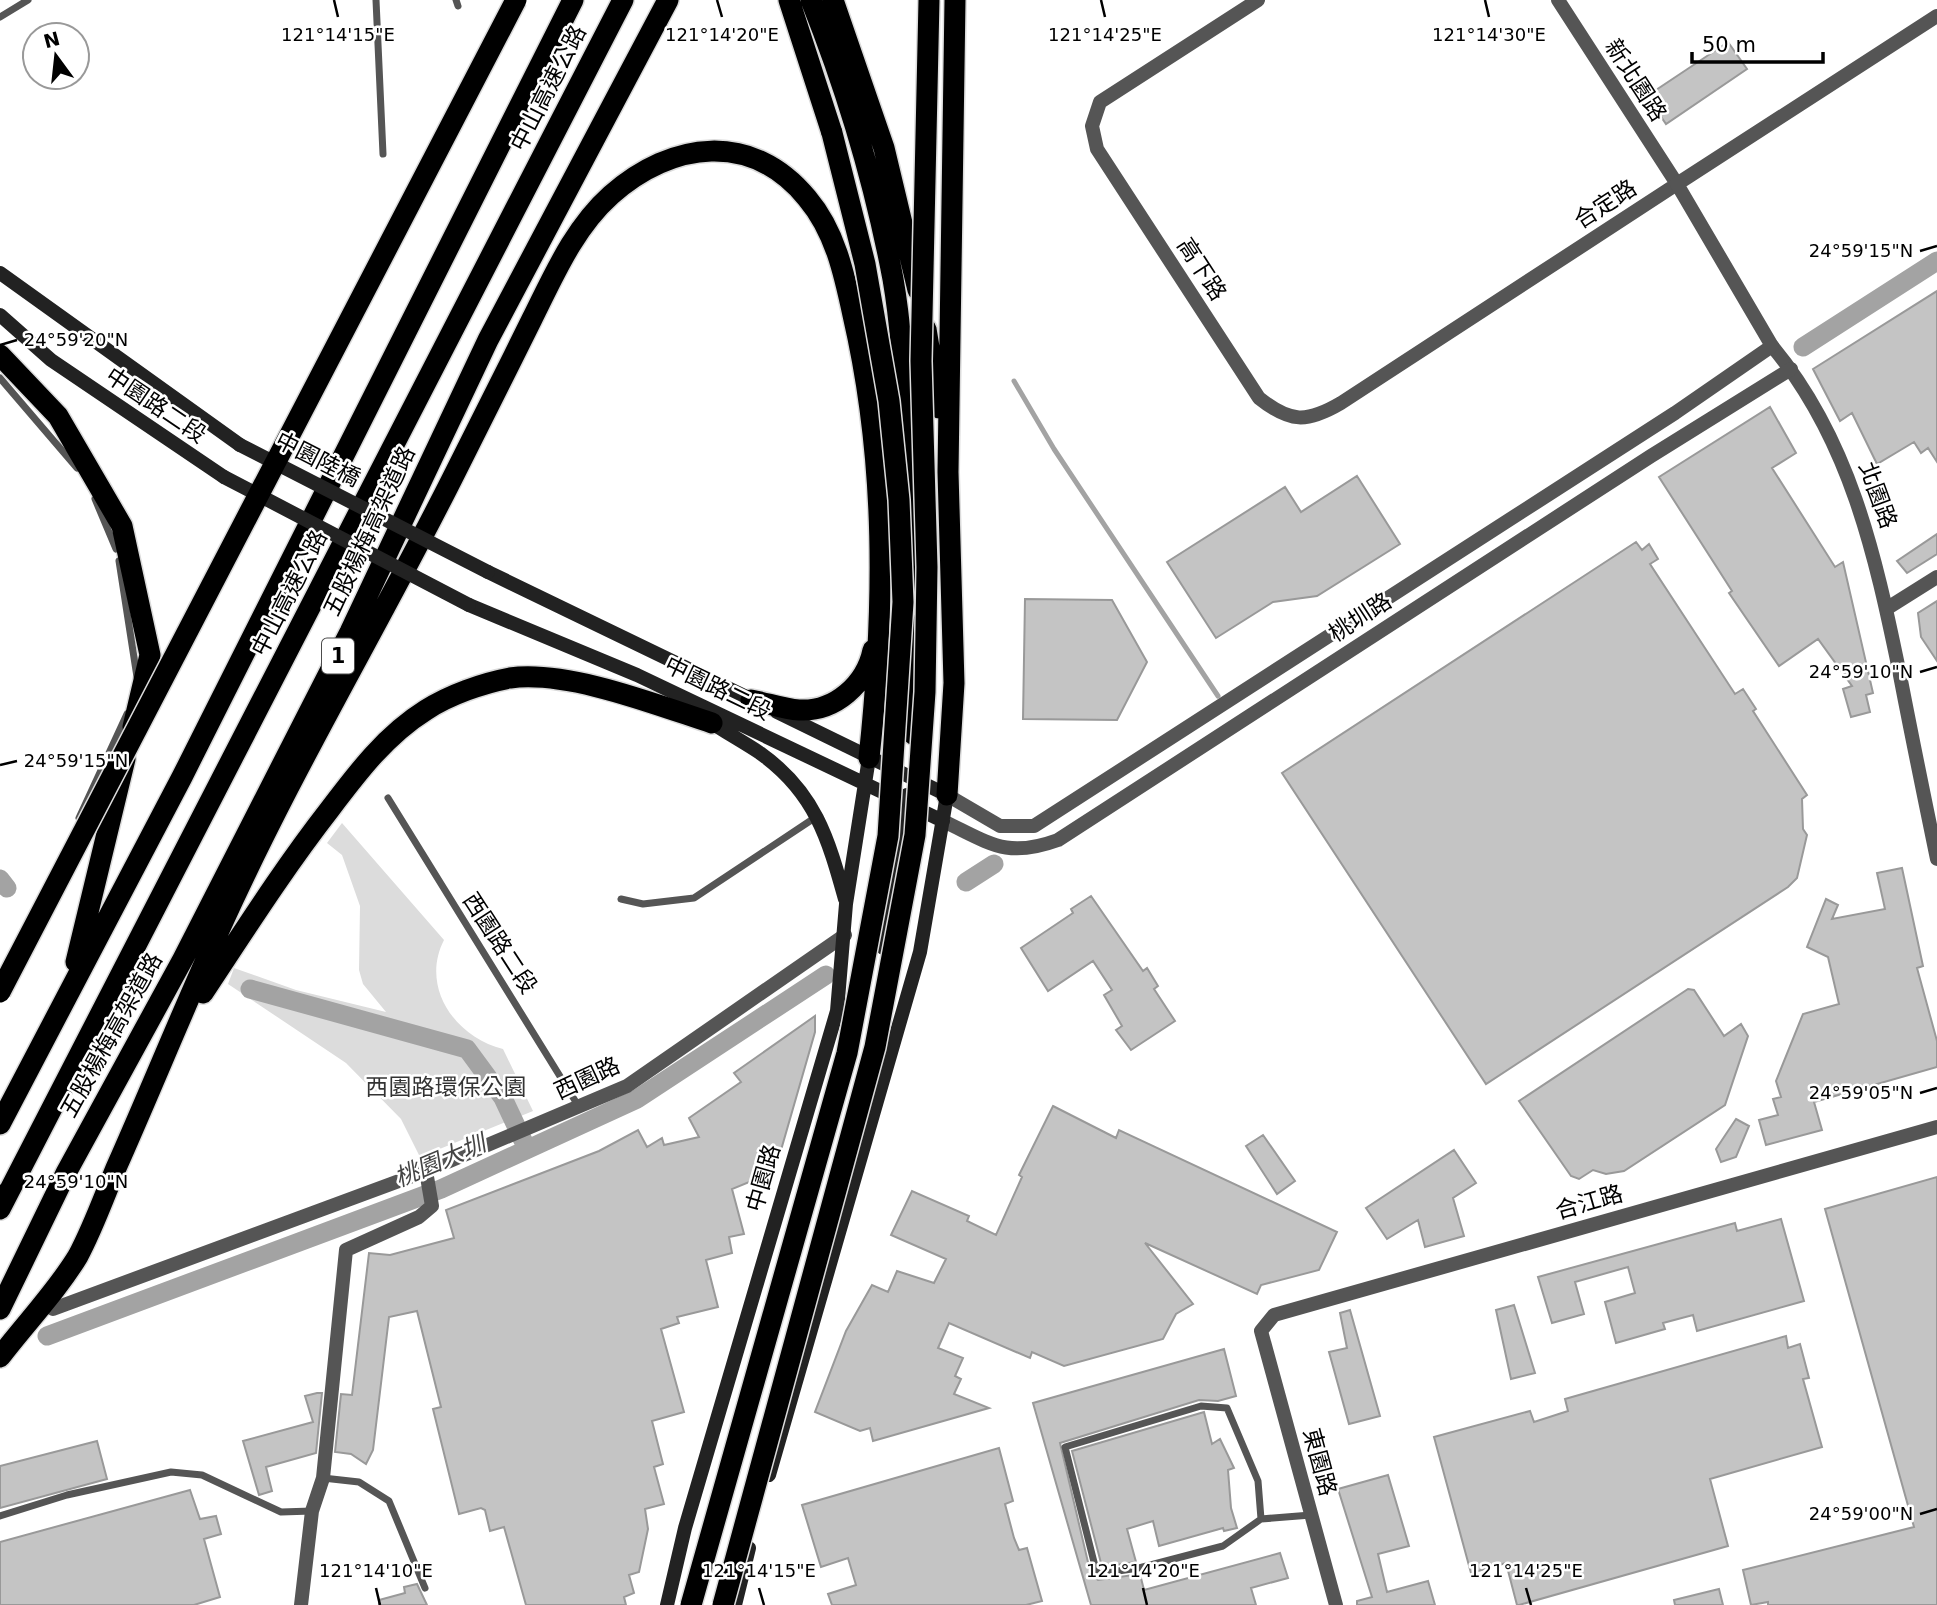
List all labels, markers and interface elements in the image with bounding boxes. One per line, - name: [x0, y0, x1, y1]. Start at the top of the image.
- north arrow: [21, 21, 91, 91]
- street label: 中山高速公路: [505, 21, 591, 155]
- scale bar: [1692, 21, 1823, 65]
- text: 121°14'15"E: [281, 24, 395, 45]
- text: 121°14'20"E: [665, 24, 779, 45]
- text: 121°14'25"E: [1048, 24, 1162, 45]
- text: 121°14'30"E: [1432, 24, 1546, 45]
- text: N: [41, 27, 62, 52]
- text: 50 m: [1702, 33, 1756, 57]
- street label: 新北園路: [1600, 34, 1672, 126]
- street label: 合定路: [1569, 174, 1641, 234]
- street label: 高下路: [1172, 233, 1232, 305]
- text: 24°59'15"N: [1809, 240, 1913, 261]
- text: 24°59'20"N: [24, 329, 128, 350]
- street label: 中園路二段: [101, 362, 211, 448]
- street label: 中園陸橋: [271, 427, 365, 491]
- street label: 五股楊梅高架道路: [318, 442, 420, 620]
- street label: 北園路: [1854, 458, 1902, 532]
- street label: 中山高速公路: [246, 526, 332, 660]
- street label: 桃圳路: [1324, 587, 1396, 647]
- road number: 1: [322, 638, 354, 674]
- street label: 中園路二段: [661, 651, 775, 725]
- text: 24°59'10"N: [1809, 661, 1913, 682]
- text: 24°59'15"N: [24, 750, 128, 771]
- street label: 西園路二段: [458, 888, 542, 998]
- street label: 五股楊梅高架道路: [55, 948, 167, 1122]
- street label: 西園路: [550, 1052, 624, 1104]
- park label: 西園路環保公園: [366, 1074, 527, 1100]
- text: 24°59'05"N: [1809, 1082, 1913, 1103]
- water label: 桃園大圳: [390, 1128, 492, 1193]
- street label: 中園路: [741, 1141, 785, 1215]
- text: 24°59'10"N: [24, 1171, 128, 1192]
- street label: 合江路: [1552, 1180, 1626, 1224]
- street label: 東園路: [1299, 1425, 1341, 1499]
- text: 24°59'00"N: [1809, 1503, 1913, 1524]
- text: 121°14'10"E: [319, 1560, 433, 1581]
- text: 121°14'15"E: [702, 1560, 816, 1581]
- text: 121°14'20"E: [1086, 1560, 1200, 1581]
- text: 121°14'25"E: [1469, 1560, 1583, 1581]

